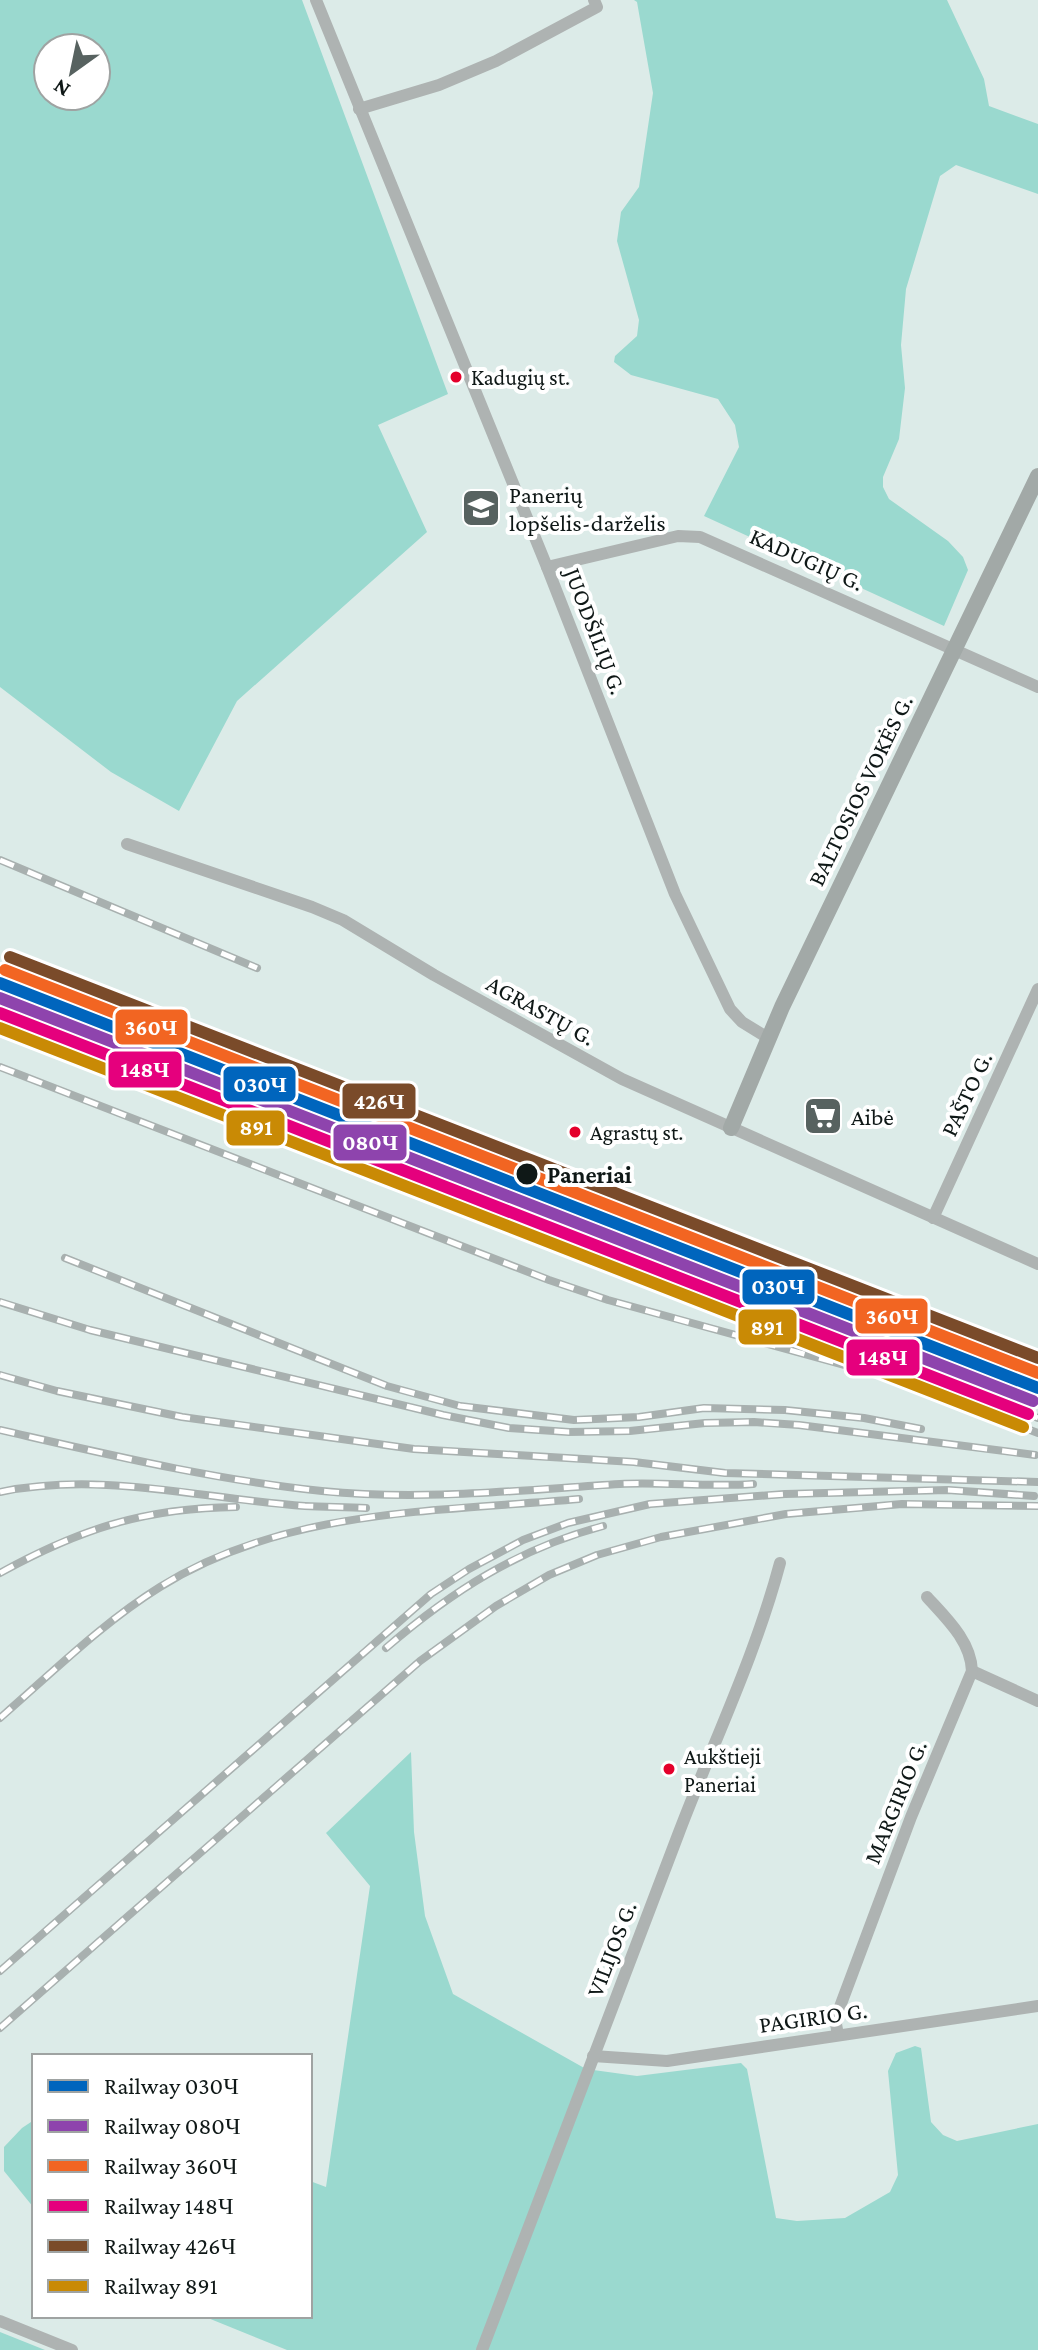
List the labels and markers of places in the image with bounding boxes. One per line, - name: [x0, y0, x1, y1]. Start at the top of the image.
- place label: Kadugių st.: [471, 365, 570, 390]
- marker: Kadugių st.: [448, 369, 464, 385]
- place label: Panerių lopšelis-darželis: [509, 481, 666, 536]
- school or university icon: Panerių lopšelis-darželis: [460, 487, 502, 529]
- supermarket icon: Aibė: [802, 1095, 844, 1137]
- place label: Aibė: [851, 1103, 894, 1130]
- place label: Agrastų st.: [590, 1120, 683, 1145]
- marker: Agrastų st.: [567, 1124, 583, 1140]
- marker: Paneriai: [514, 1161, 540, 1187]
- place label: Paneriai: [547, 1161, 632, 1188]
- place label: Aukštieji Paneriai: [684, 1744, 761, 1797]
- marker: Aukštieji Paneriai: [661, 1761, 677, 1777]

